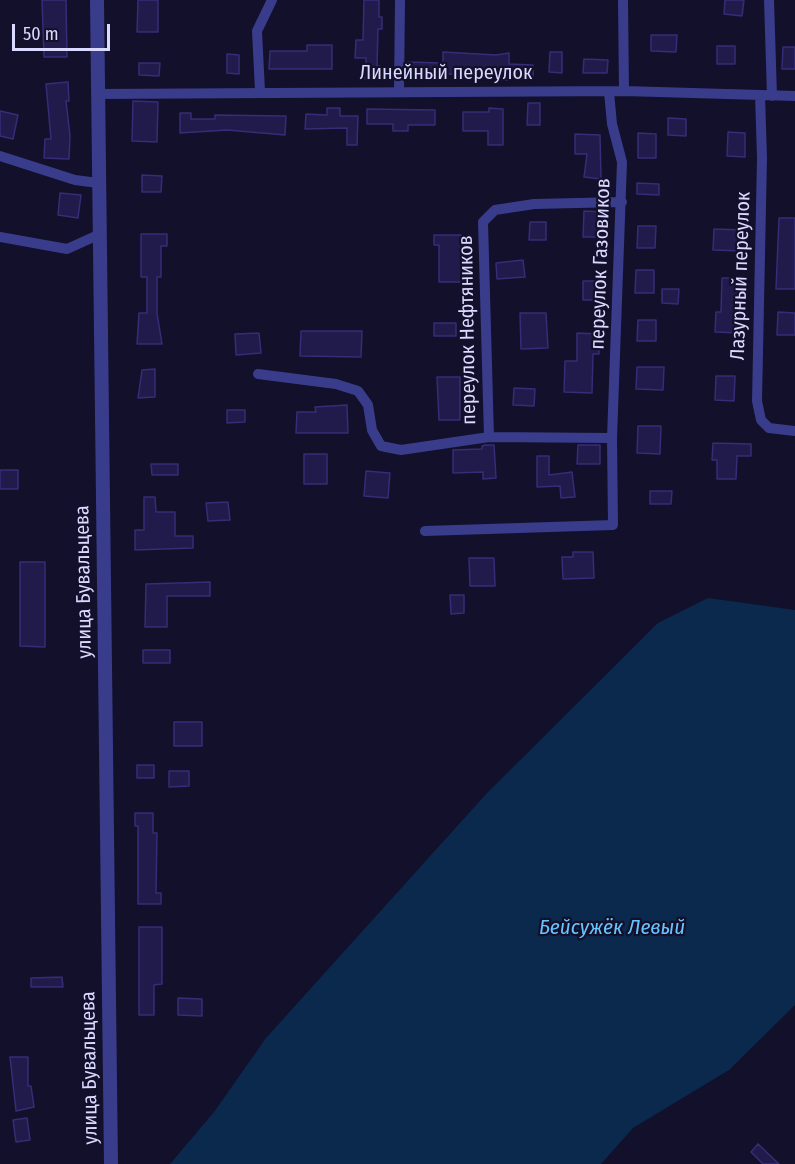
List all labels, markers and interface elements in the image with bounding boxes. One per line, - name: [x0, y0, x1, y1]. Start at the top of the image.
- scale bar: [15, 12, 112, 50]
- text: 50 m: [23, 23, 59, 45]
- street label: Линейный переулок: [360, 61, 532, 85]
- street label: переулок Газовиков: [586, 178, 616, 350]
- street label: Лазурный переулок: [726, 191, 756, 361]
- street label: переулок Нефтяников: [454, 235, 482, 425]
- street label: улица Бувальцева: [71, 505, 97, 659]
- water label: Бейсужёк Левый: [539, 915, 685, 941]
- street label: улица Бувальцева: [77, 991, 103, 1145]

